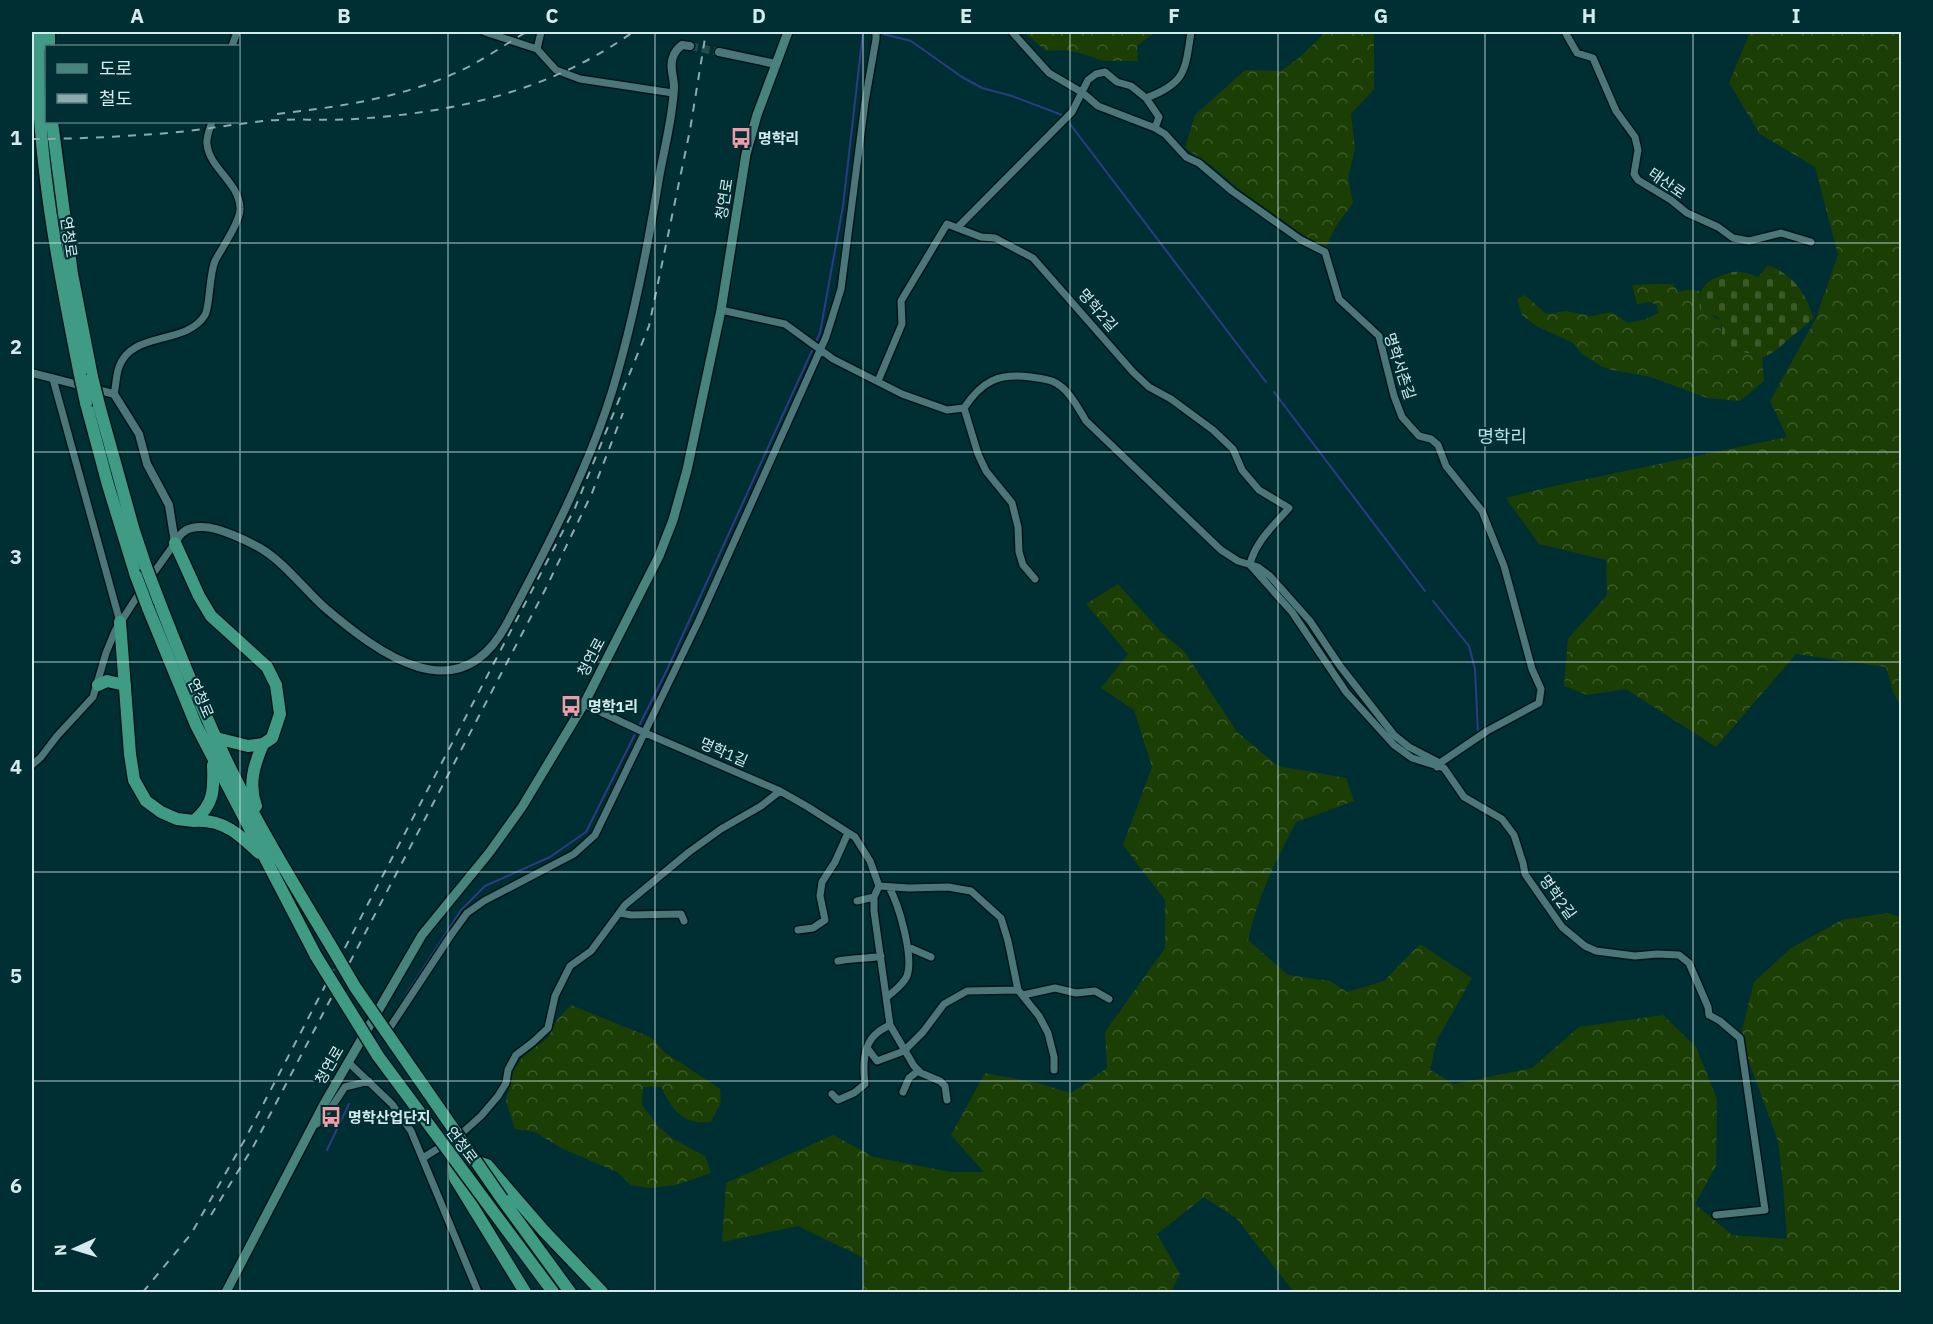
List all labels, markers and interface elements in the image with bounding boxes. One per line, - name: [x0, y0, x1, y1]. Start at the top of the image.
- text: A: [130, 2, 144, 29]
- text: B: [337, 2, 351, 29]
- text: C: [545, 2, 559, 29]
- text: D: [752, 2, 766, 29]
- text: E: [960, 2, 972, 29]
- text: F: [1168, 2, 1180, 29]
- text: G: [1374, 2, 1388, 29]
- text: H: [1582, 2, 1596, 29]
- text: I: [1792, 2, 1800, 29]
- legend: [45, 45, 240, 123]
- text: 도로: [99, 57, 132, 80]
- text: 철도: [99, 87, 132, 110]
- text: 1: [10, 124, 22, 151]
- bus stop icon: 명학리: [729, 126, 753, 150]
- place label: 명학리: [758, 129, 799, 148]
- street label: 태산로: [1645, 163, 1689, 203]
- street label: 청연로: [711, 177, 737, 221]
- street label: 연청로: [57, 215, 81, 259]
- street label: 명학2길: [1074, 285, 1122, 335]
- street label: 명학서촌길: [1380, 330, 1420, 402]
- text: 2: [10, 333, 22, 360]
- district label: 명학리: [1477, 425, 1527, 448]
- text: 3: [10, 543, 22, 570]
- street label: 청연로: [573, 634, 609, 680]
- street label: 연청로: [184, 675, 218, 721]
- bus stop icon: 명학1리: [559, 694, 583, 718]
- place label: 명학1리: [588, 697, 638, 716]
- street label: 명학1길: [697, 733, 751, 771]
- text: 4: [10, 753, 22, 780]
- street label: 명학2길: [1536, 871, 1580, 923]
- text: 5: [10, 962, 22, 989]
- street label: 청연로: [310, 1042, 348, 1088]
- bus stop icon: 명학산업단지: [319, 1105, 343, 1129]
- place label: 명학산업단지: [348, 1108, 431, 1127]
- street label: 연청로: [442, 1123, 482, 1167]
- text: 6: [10, 1172, 22, 1199]
- north arrow: [45, 1219, 105, 1279]
- text: N: [50, 1244, 70, 1257]

